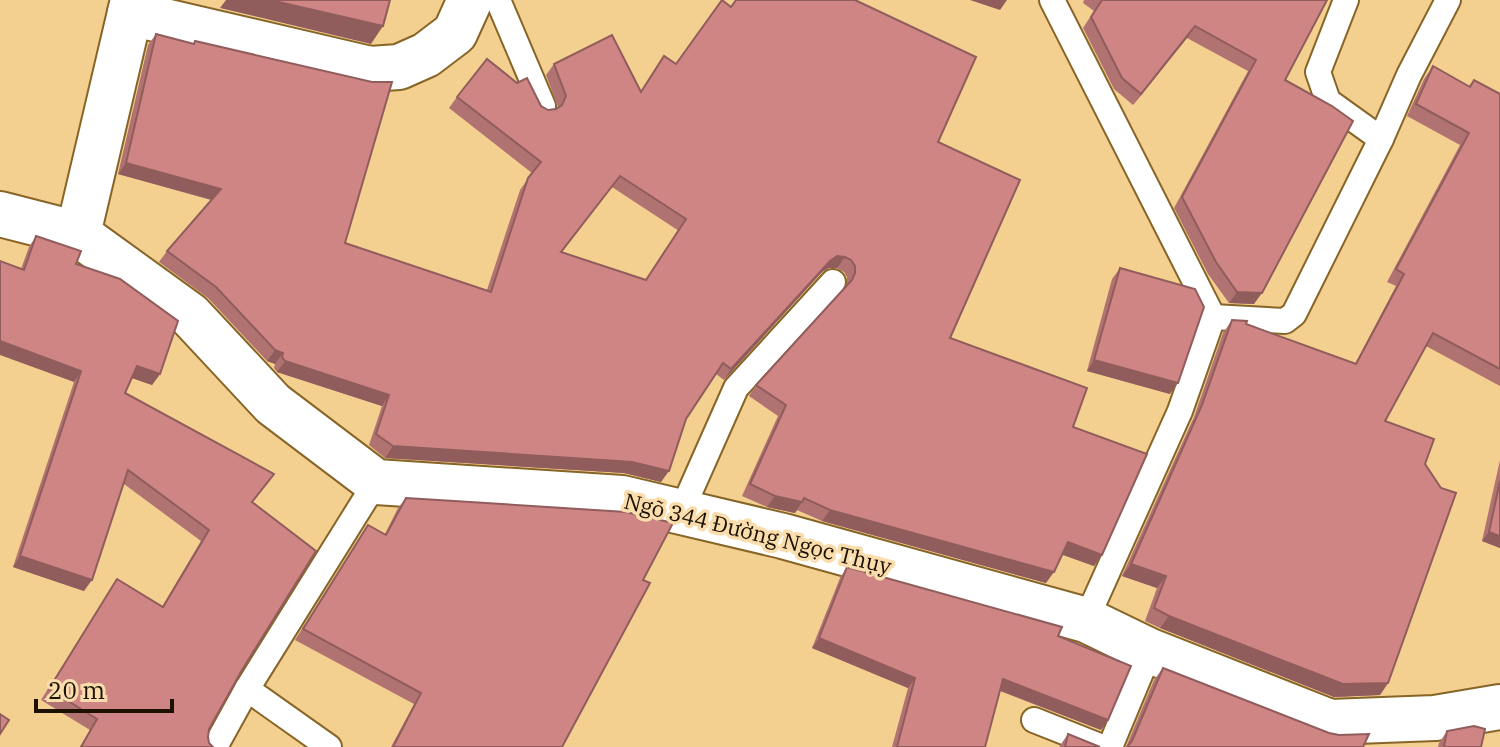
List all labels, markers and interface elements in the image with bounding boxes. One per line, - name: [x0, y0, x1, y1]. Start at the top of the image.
- street label: Ngõ 344 Đường Ngọc Thụy: [621, 486, 895, 580]
- scale bar: [36, 663, 172, 713]
- text: 20 m: [48, 674, 105, 706]

